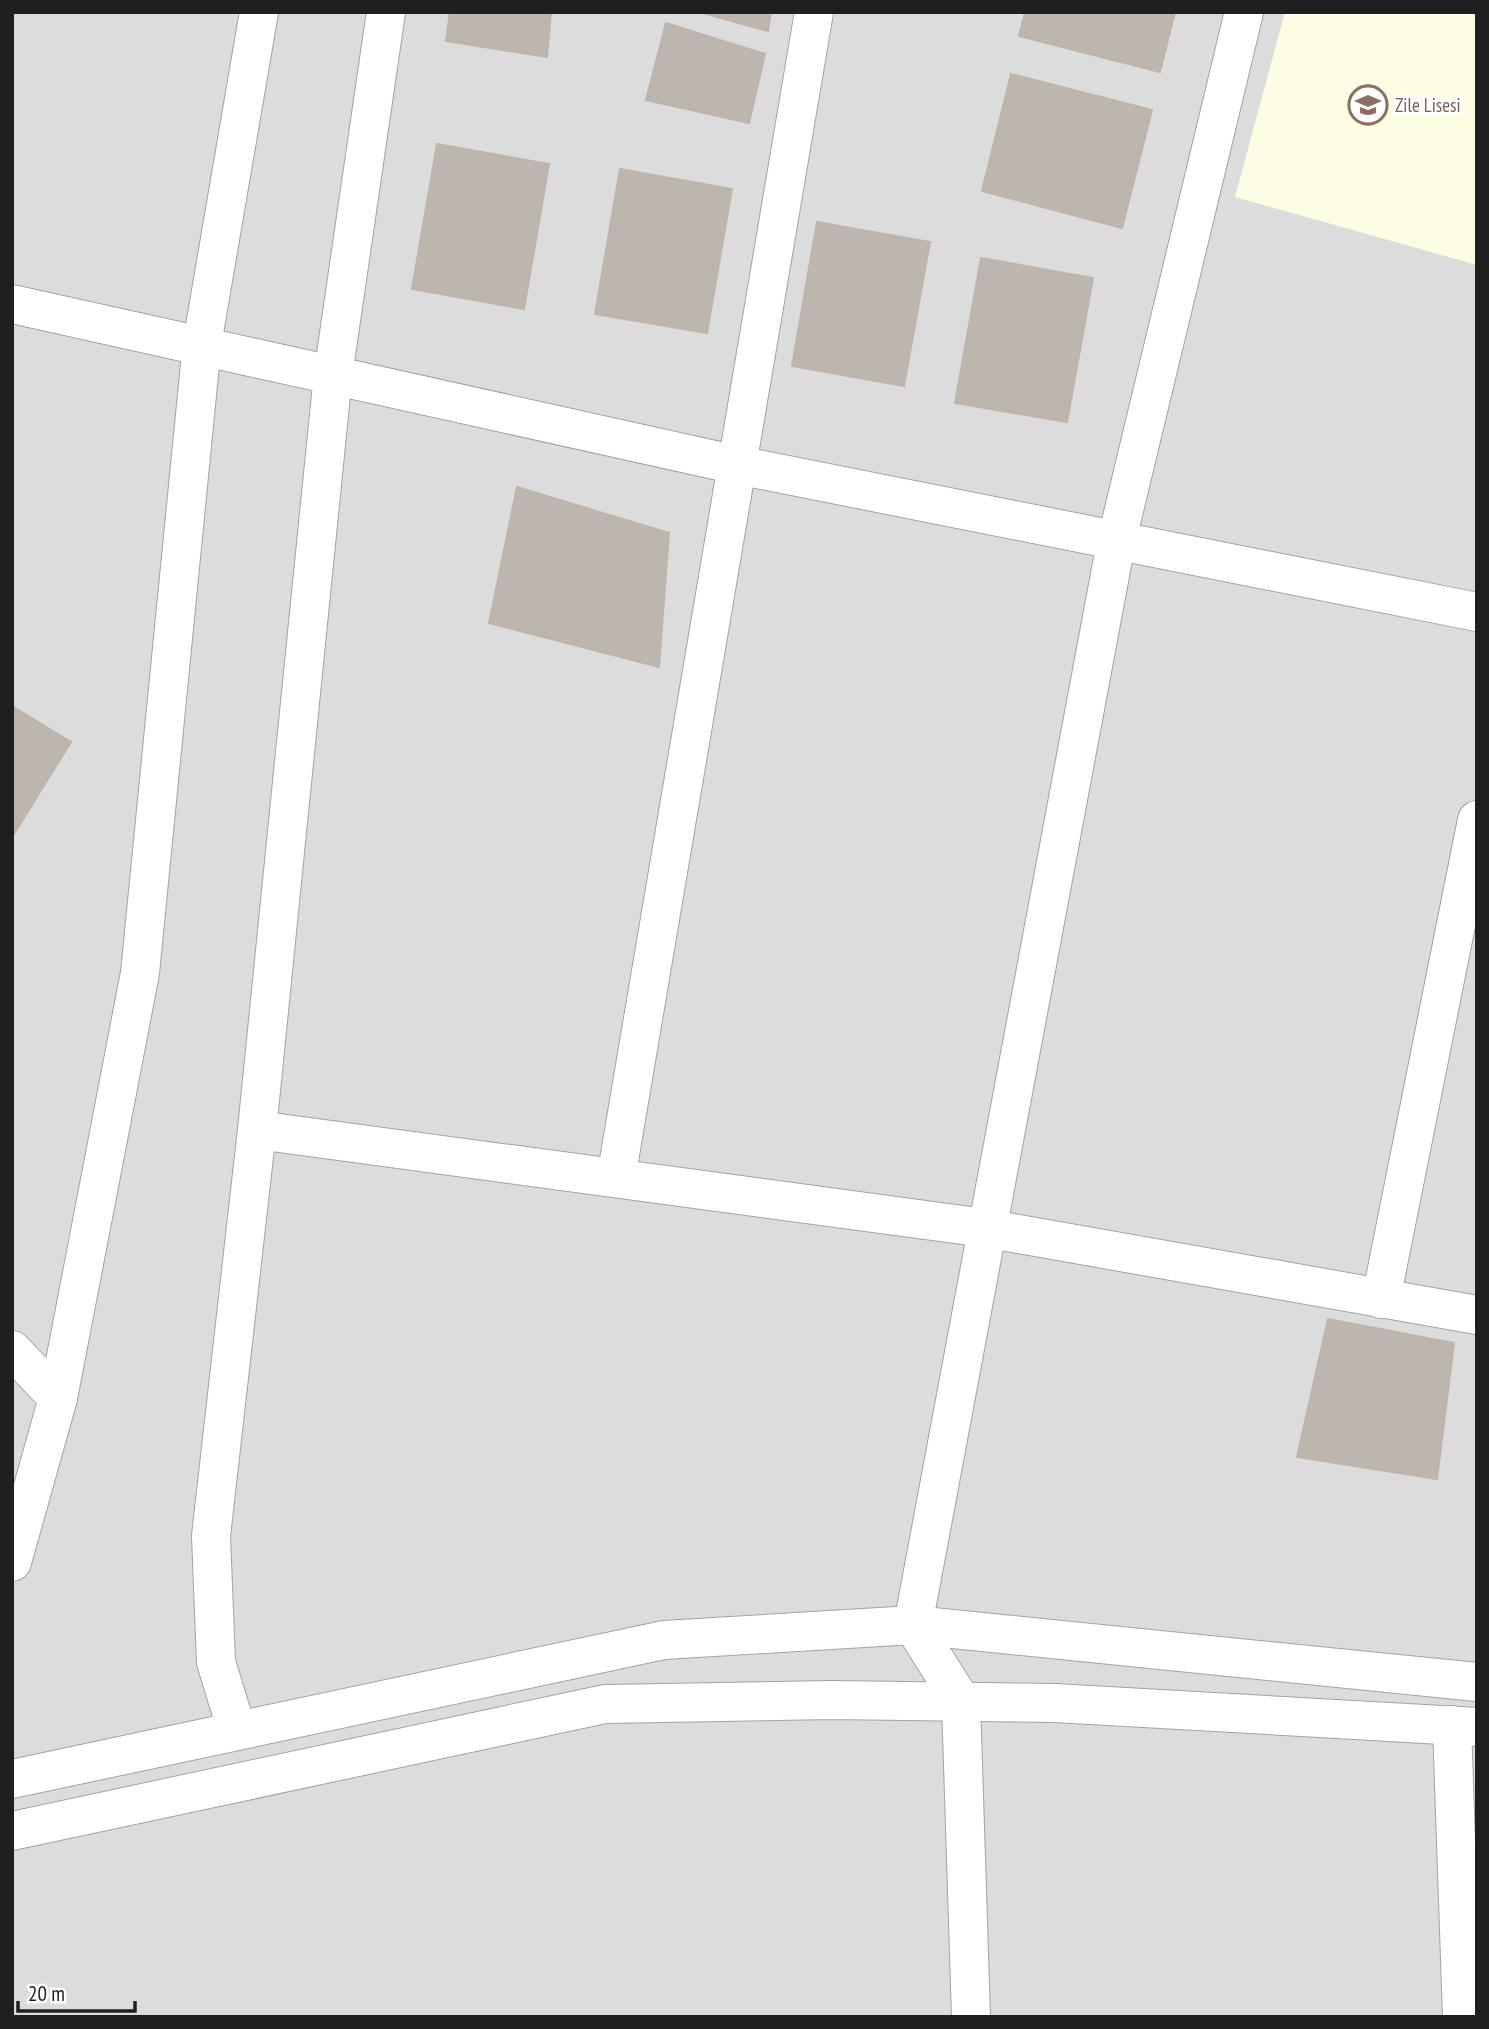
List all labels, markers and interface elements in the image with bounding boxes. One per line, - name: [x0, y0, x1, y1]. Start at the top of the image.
- school or university icon: Zile Lisesi: [1347, 84, 1389, 126]
- place label: Zile Lisesi: [1395, 93, 1461, 117]
- scale bar: [18, 1969, 135, 2013]
- text: 20 m: [28, 1980, 65, 2007]

